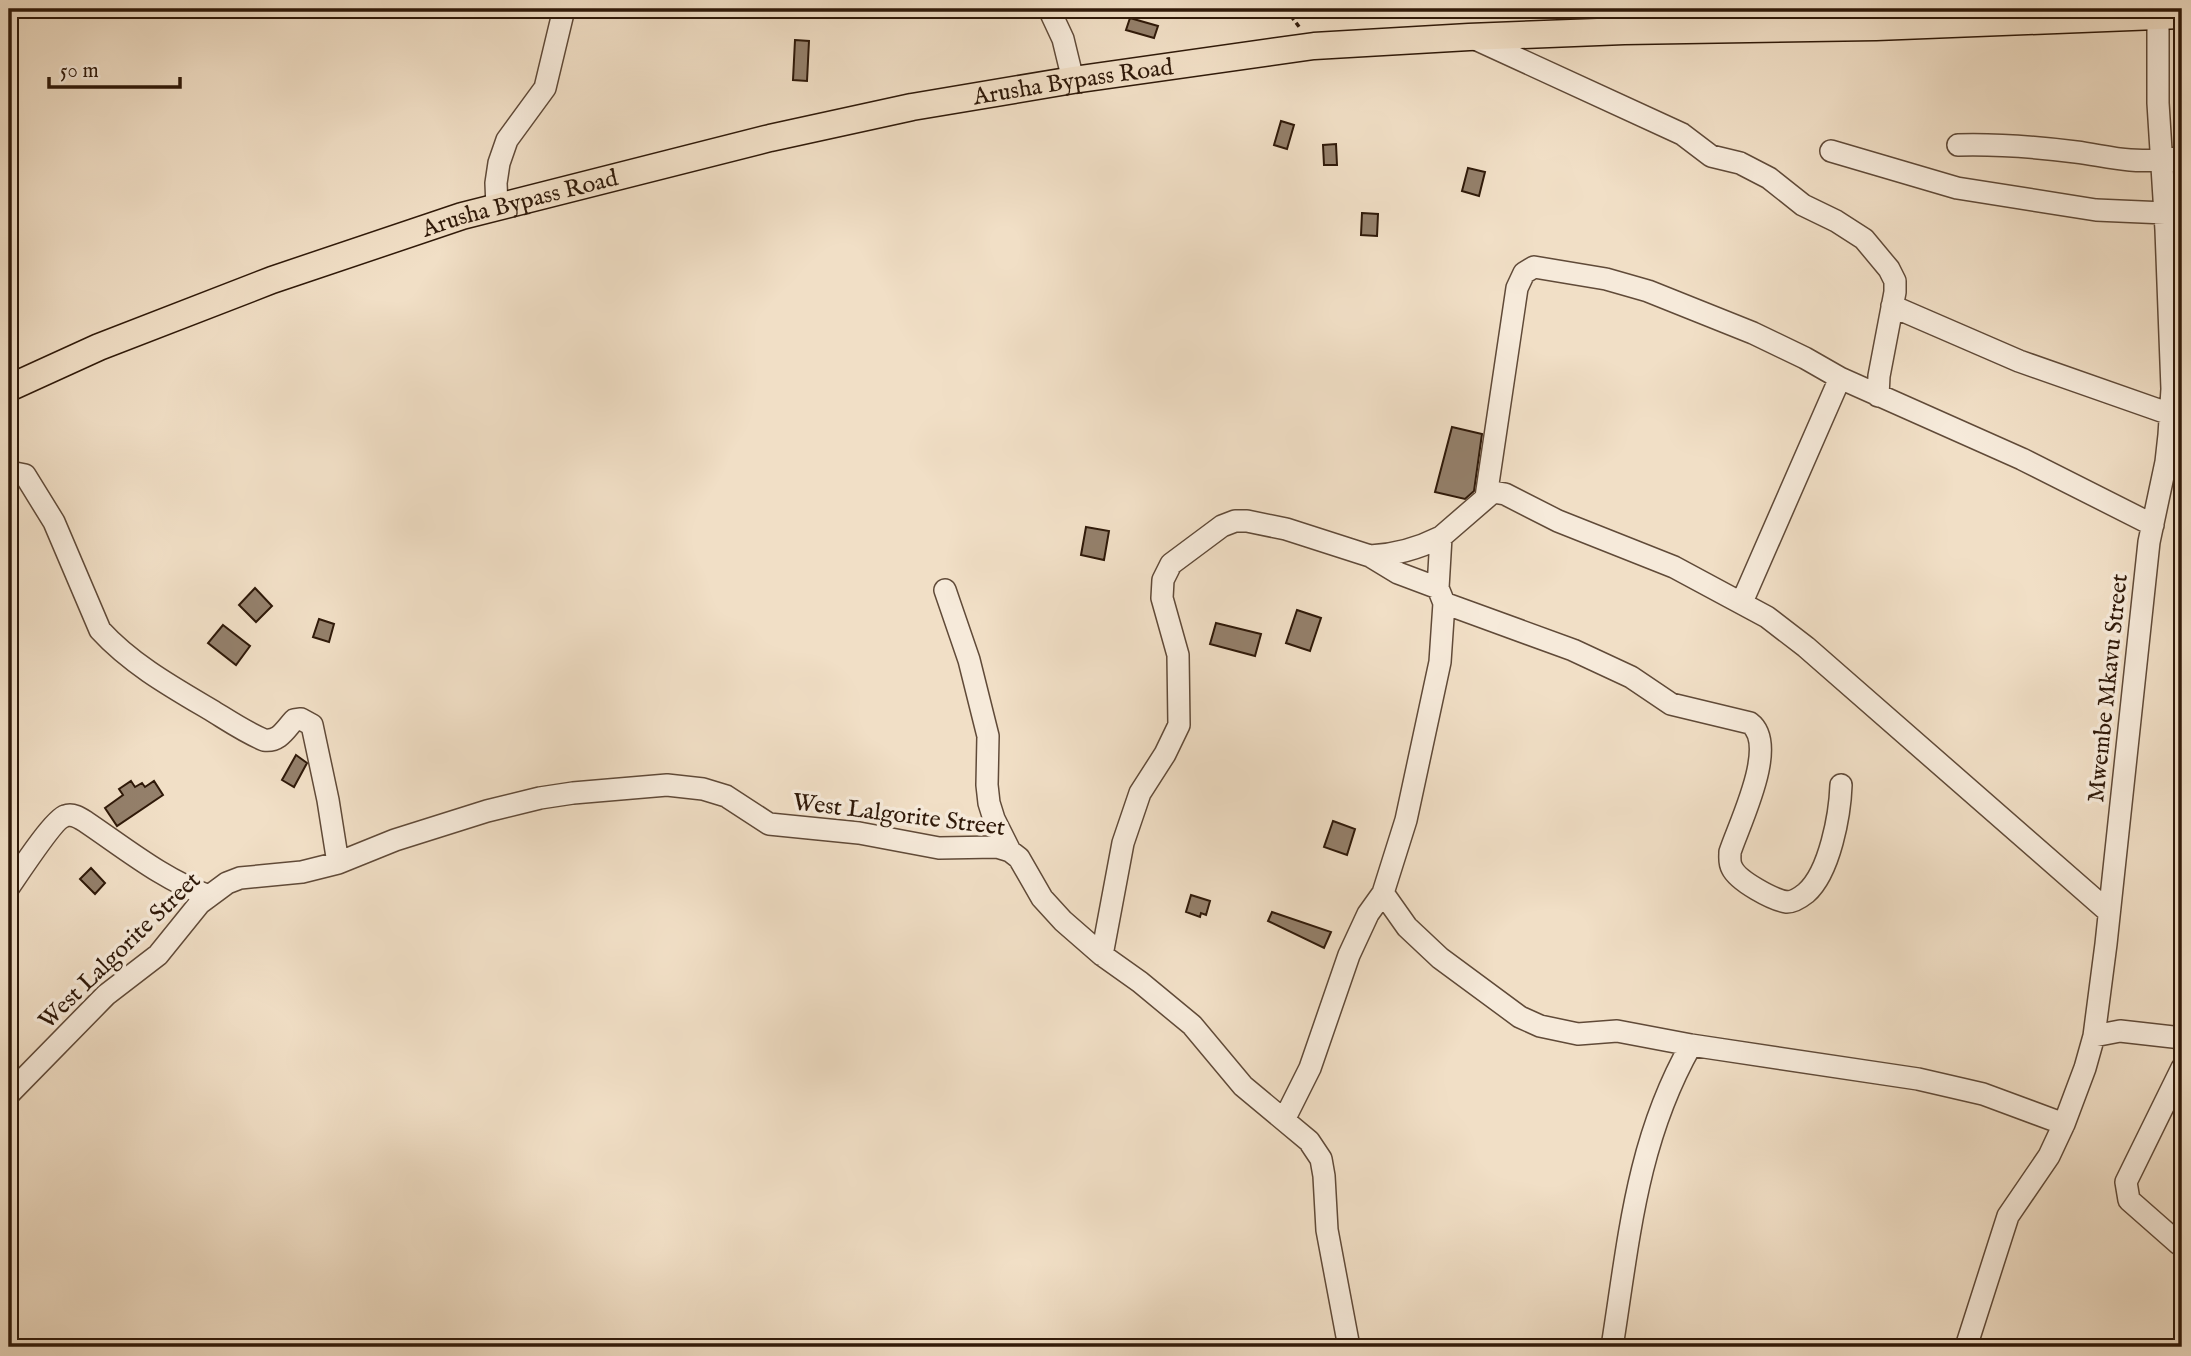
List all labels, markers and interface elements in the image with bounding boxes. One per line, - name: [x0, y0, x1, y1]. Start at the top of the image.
- scale bar: [49, 46, 180, 90]
- street label: Arusha Bypass Road: [970, 52, 1175, 114]
- text: 50 m: [60, 58, 99, 85]
- street label: Arusha Bypass Road: [417, 163, 621, 246]
- street label: Mwembe Mkavu Street: [2081, 572, 2136, 804]
- street label: West Lalgorite Street: [791, 787, 1007, 844]
- street label: West Lalgorite Street: [32, 866, 208, 1036]

